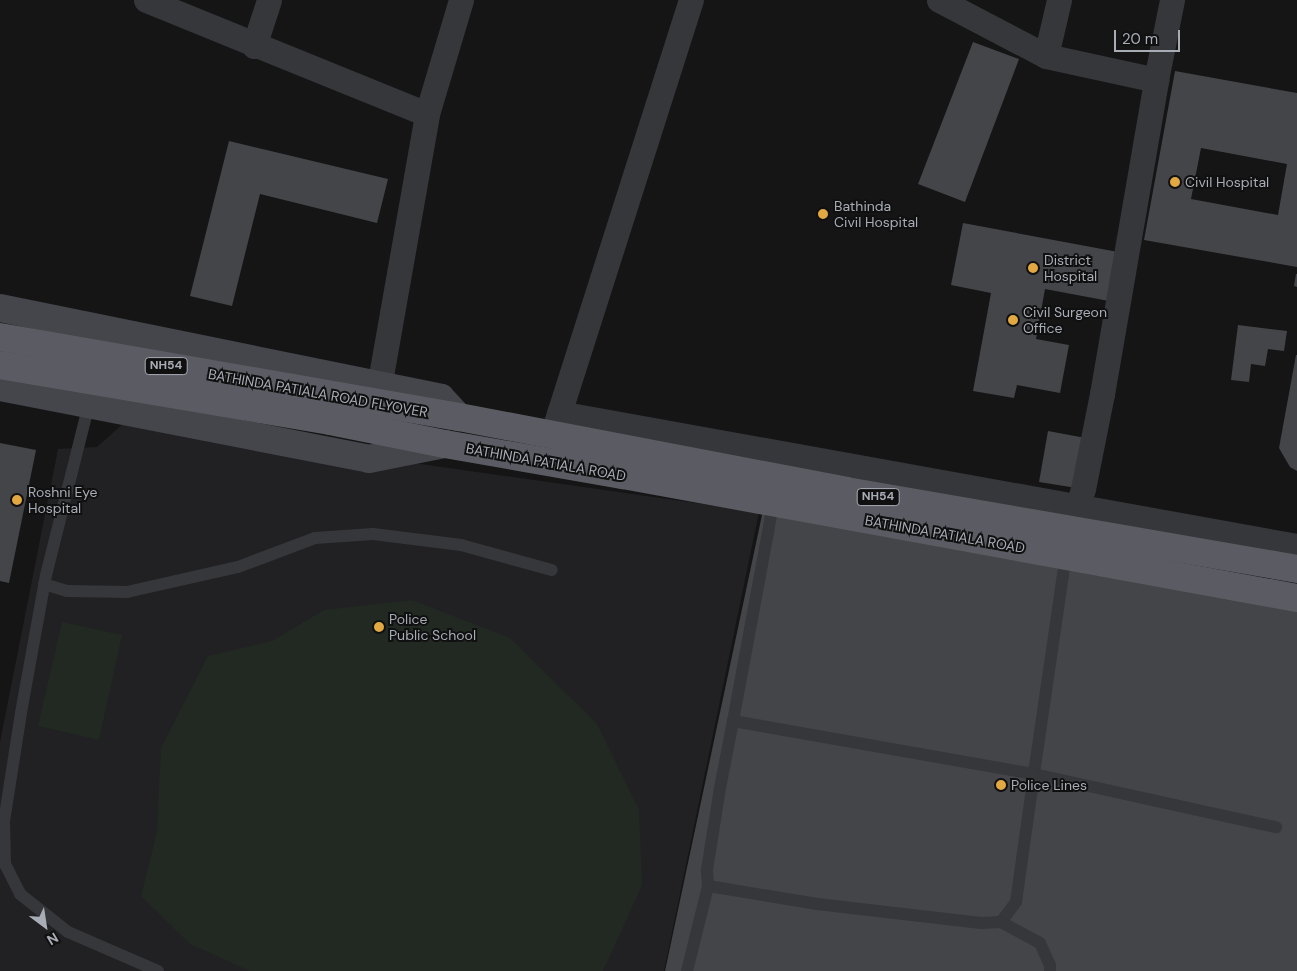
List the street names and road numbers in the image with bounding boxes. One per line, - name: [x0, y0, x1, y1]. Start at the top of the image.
- road number: NH54: [144, 356, 188, 376]
- street label: BATHINDA PATIALA ROAD FLYOVER: [207, 365, 429, 421]
- street label: BATHINDA PATIALA ROAD: [465, 440, 627, 484]
- road number: NH54: [856, 488, 900, 507]
- street label: BATHINDA PATIALA ROAD: [864, 512, 1026, 556]

